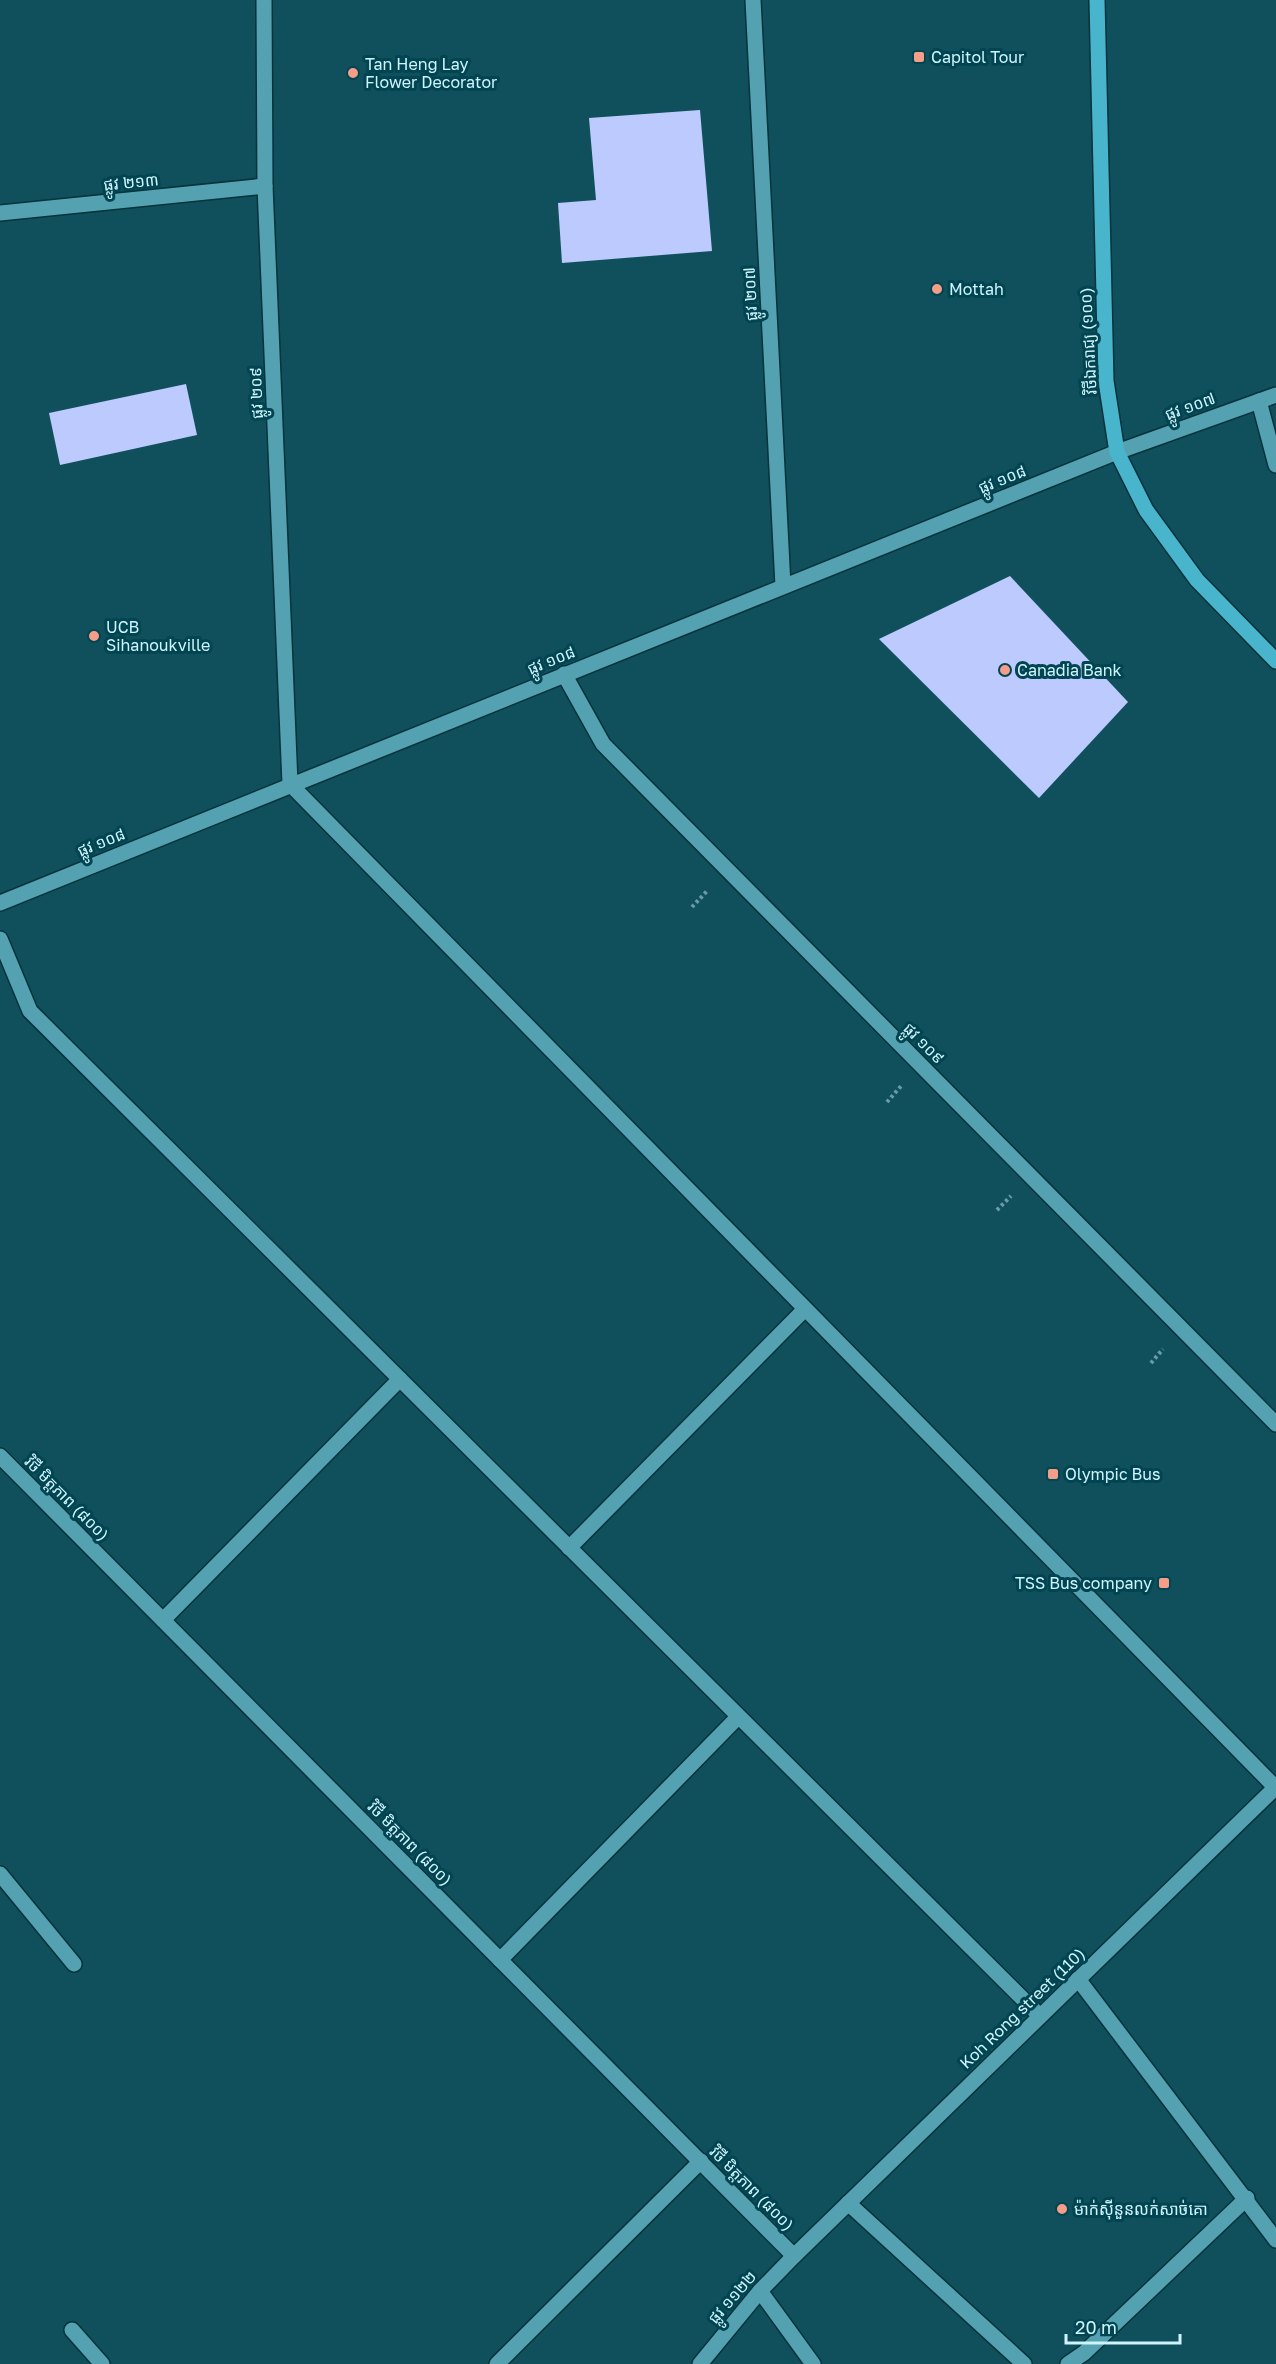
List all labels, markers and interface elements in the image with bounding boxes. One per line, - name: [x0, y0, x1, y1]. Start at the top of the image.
- place label: Capitol Tour: [931, 47, 1024, 67]
- marker: Capitol Tour: [912, 50, 926, 64]
- place label: Tan Heng Lay Flower Decorator: [365, 54, 497, 92]
- marker: Tan Heng Lay Flower Decorator: [346, 66, 360, 80]
- street label: ផ្លូវ ២១៣: [102, 169, 160, 200]
- street label: ផ្លូវ ២០៧: [739, 266, 766, 322]
- place label: Mottah: [949, 279, 1004, 299]
- marker: Mottah: [930, 282, 944, 296]
- street label: វិថីឯករាជ្យ (១០០): [1075, 287, 1101, 396]
- street label: ផ្លូវ ២០៩: [245, 367, 272, 419]
- street label: ផ្លូវ ១០៧: [1162, 388, 1220, 429]
- street label: ផ្លូវ ១០៨: [975, 460, 1031, 502]
- place label: UCB Sihanoukville: [106, 617, 210, 655]
- marker: UCB Sihanoukville: [87, 629, 101, 643]
- street label: ផ្លូវ ១០៨: [524, 641, 580, 683]
- place label: Canadia Bank: [1017, 660, 1122, 680]
- marker: Canadia Bank: [998, 663, 1012, 677]
- street label: ផ្លូវ ១០៨: [74, 823, 130, 865]
- street label: ផ្លូវ ១០៩: [896, 1018, 949, 1071]
- street label: វិថី មិត្តភាព (៨០០): [20, 1451, 114, 1545]
- place label: Olympic Bus: [1065, 1464, 1161, 1484]
- marker: Olympic Bus: [1046, 1467, 1060, 1481]
- place label: TSS Bus company: [1015, 1573, 1152, 1593]
- marker: TSS Bus company: [1157, 1576, 1171, 1590]
- street label: វិថី មិត្តភាព (៨០០): [363, 1796, 457, 1890]
- street label: Koh Rong street (110): [955, 1943, 1089, 2073]
- street label: វិថី មិត្តភាព (៨០០): [705, 2141, 799, 2235]
- place label: ម៉ាក់សុីនួនលក់សាច់គោ: [1074, 2199, 1208, 2220]
- marker: ម៉ាក់សុីនួនលក់សាច់គោ: [1055, 2202, 1069, 2216]
- street label: ផ្លូវ ១១២២: [704, 2266, 764, 2331]
- scale bar: [1066, 2307, 1180, 2345]
- text: 20 m: [1075, 2316, 1117, 2338]

